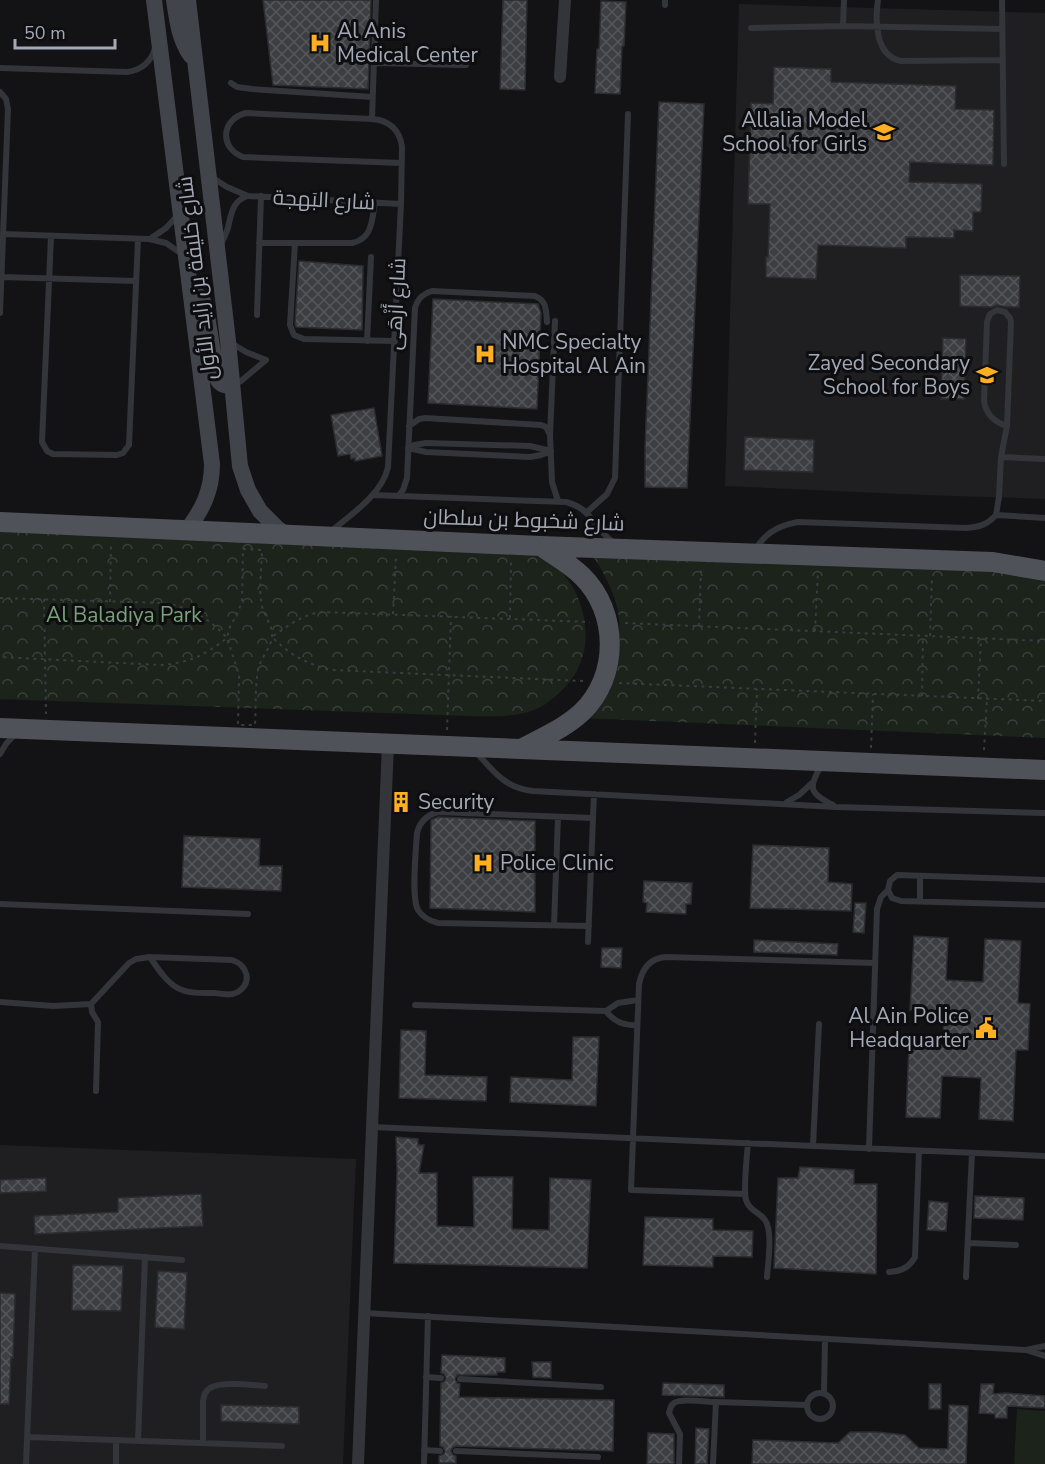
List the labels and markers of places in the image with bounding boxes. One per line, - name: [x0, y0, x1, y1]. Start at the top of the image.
- place label: Al Anis Medical Center: [337, 17, 479, 69]
- hospital icon: Al Anis Medical Center: [308, 31, 332, 55]
- place label: Allalia Model School for Girls: [722, 106, 868, 158]
- school or university icon: Allalia Model School for Girls: [872, 120, 896, 144]
- place label: NMC Specialty Hospital Al Ain: [502, 328, 646, 380]
- hospital icon: NMC Specialty Hospital Al Ain: [473, 342, 497, 366]
- place label: Zayed Secondary School for Boys: [808, 349, 970, 401]
- school or university icon: Zayed Secondary School for Boys: [975, 363, 999, 387]
- place label: Security: [418, 788, 494, 816]
- building icon: Security: [389, 790, 413, 814]
- place label: Police Clinic: [500, 849, 614, 877]
- hospital icon: Police Clinic: [471, 851, 495, 875]
- place label: Al Ain Police Headquarter: [848, 1002, 969, 1054]
- public building icon: Al Ain Police Headquarter: [974, 1016, 998, 1040]

